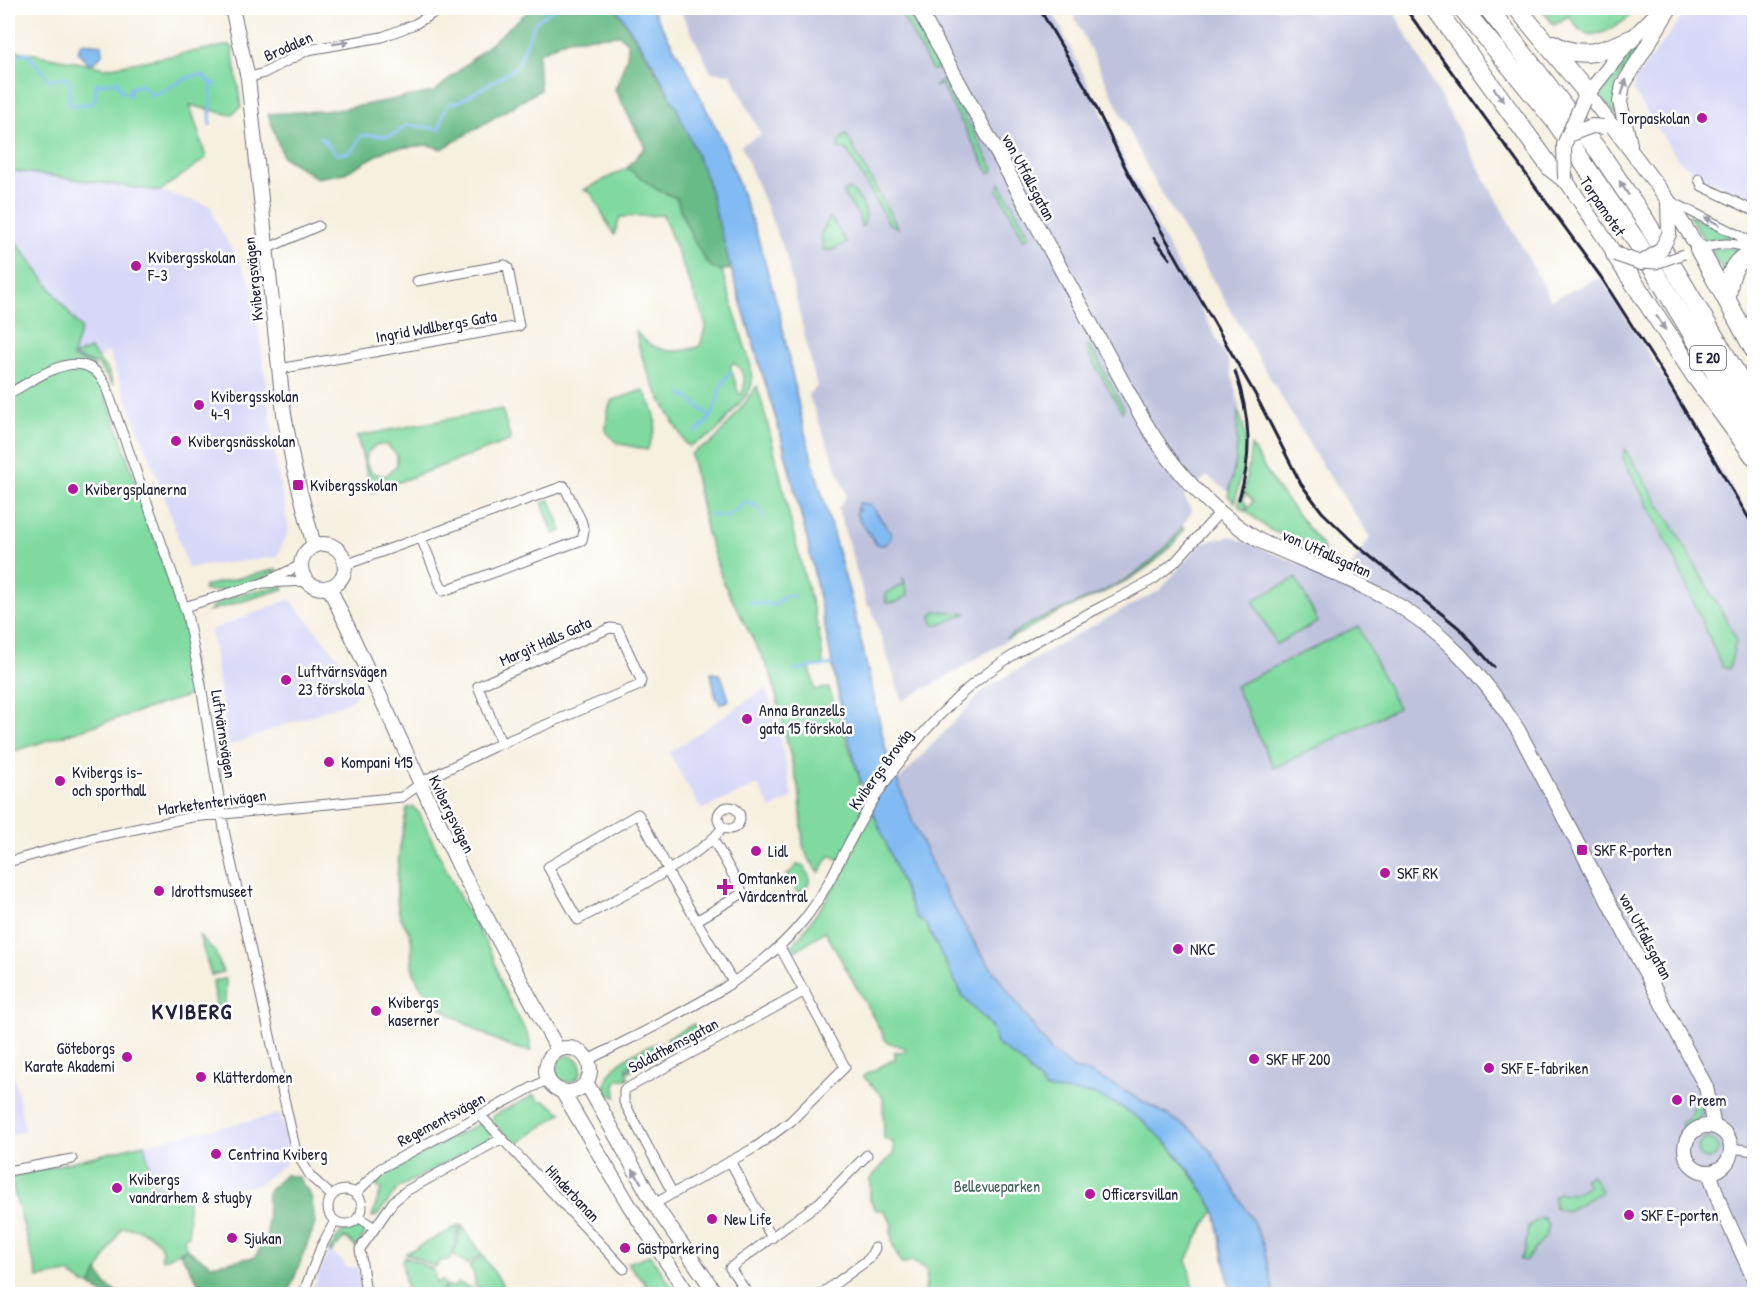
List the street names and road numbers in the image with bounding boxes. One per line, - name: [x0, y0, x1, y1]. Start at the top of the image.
- street label: Brodalen: [260, 26, 316, 66]
- street label: von Utfallsgatan: [997, 130, 1061, 224]
- street label: Torpamotet: [1575, 172, 1631, 241]
- street label: Kvibergsvägen: [238, 236, 268, 322]
- street label: Ingrid Wallbergs Gata: [374, 305, 498, 347]
- road number: E 20: [1690, 346, 1726, 370]
- street label: von Utfallsgatan: [1279, 524, 1375, 582]
- street label: Margit Halls Gata: [496, 611, 594, 671]
- street label: Luftvärnsvägen: [206, 688, 242, 780]
- street label: Kvibergs Broväg: [843, 724, 917, 814]
- street label: Kvibergsvägen: [424, 771, 480, 857]
- street label: Marketenterivägen: [156, 784, 268, 820]
- street label: von Utfallsgatan: [1614, 889, 1678, 983]
- street label: Soldathemsgatan: [624, 1012, 722, 1078]
- street label: Regementsvägen: [393, 1087, 489, 1151]
- street label: Hinderbanan: [541, 1160, 605, 1226]

